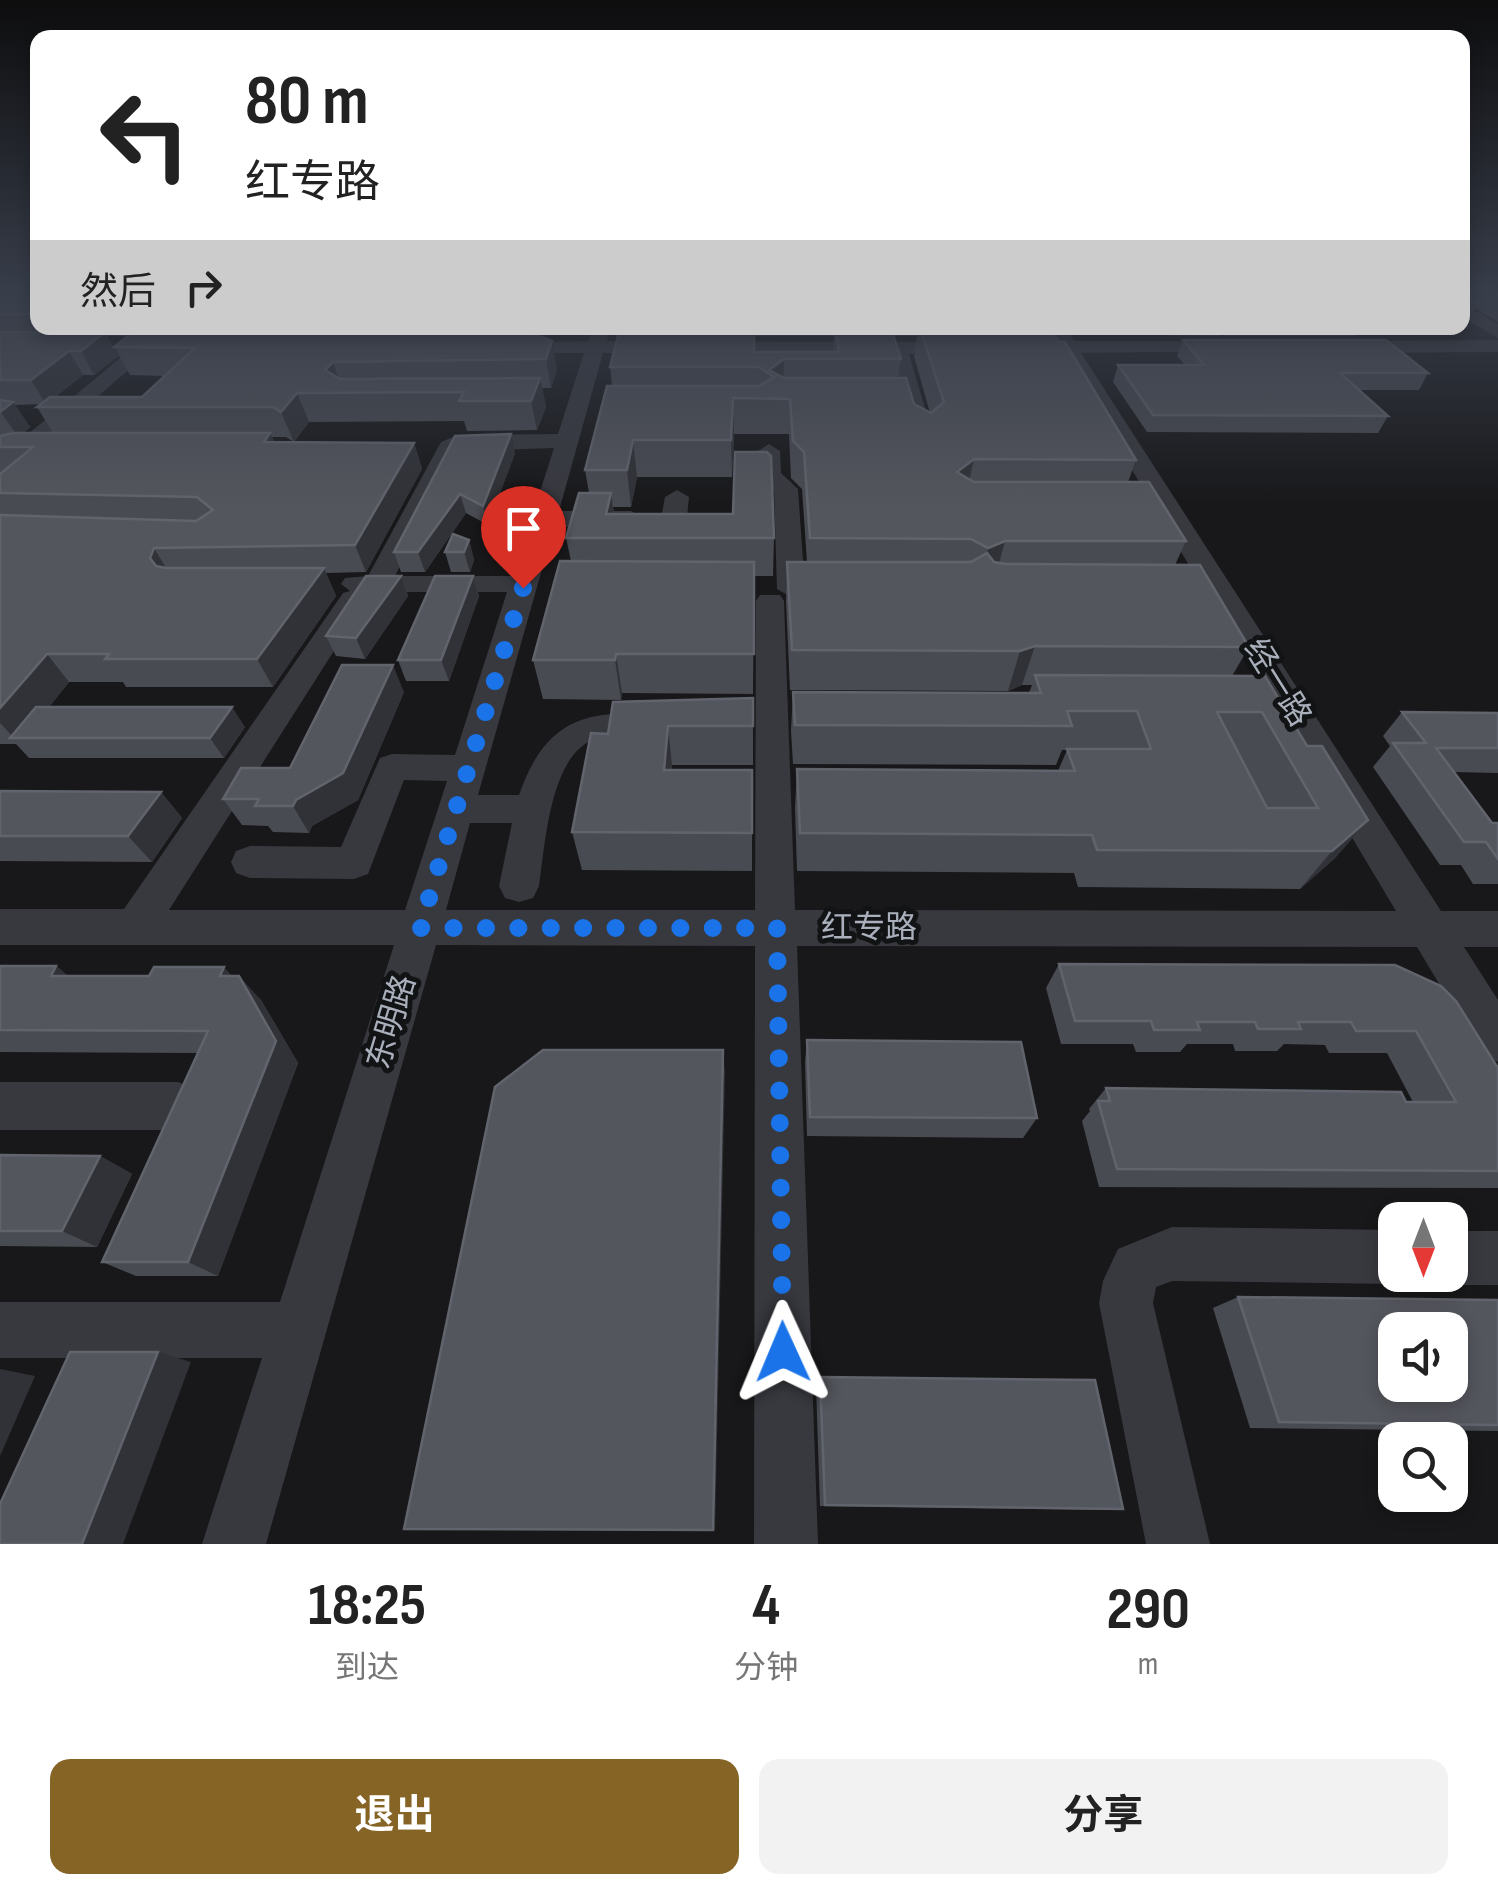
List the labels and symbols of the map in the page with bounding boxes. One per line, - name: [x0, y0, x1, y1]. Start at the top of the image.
- pin: [481, 486, 566, 589]
- street label: 经一路: [1235, 632, 1319, 734]
- street label: 红专路: [821, 909, 917, 948]
- street label: 东明路: [359, 970, 425, 1074]
- north arrow: [1378, 1202, 1468, 1292]
- position arrow: [731, 1300, 835, 1404]

